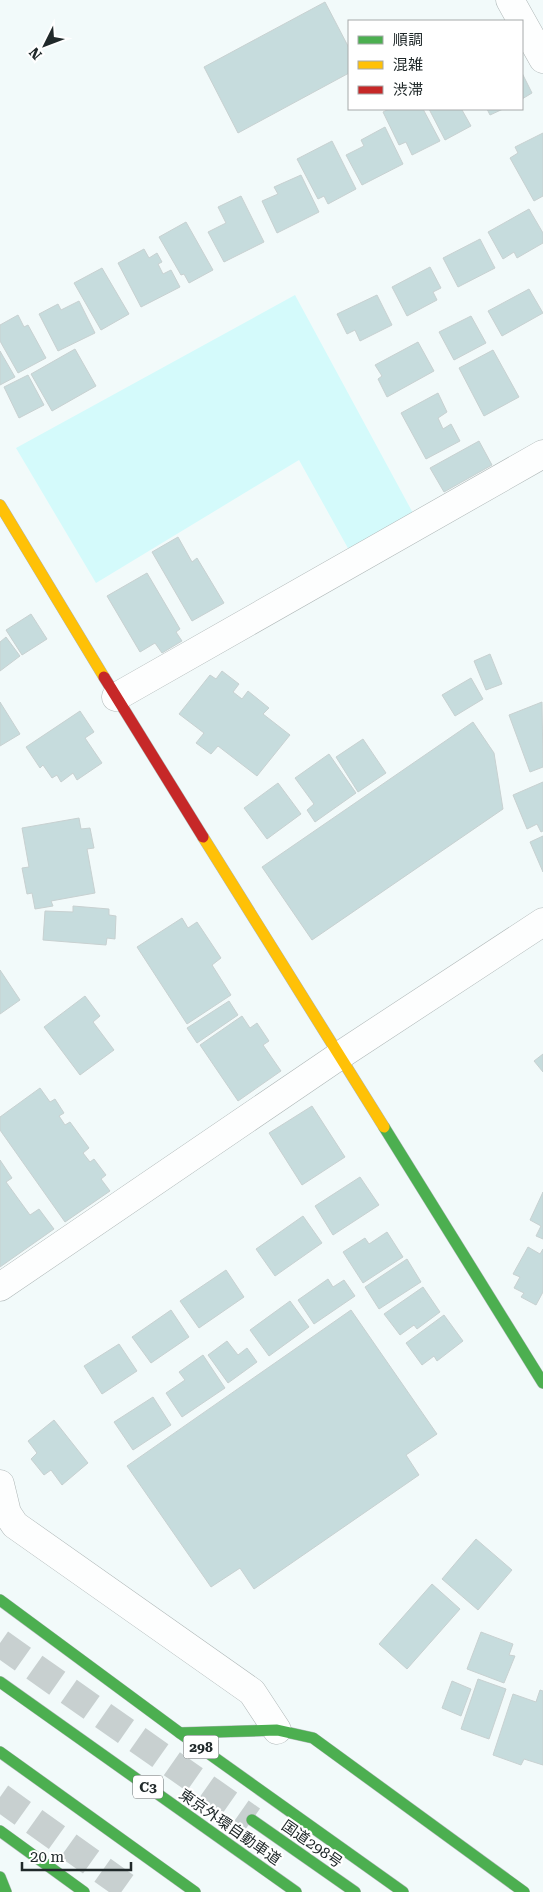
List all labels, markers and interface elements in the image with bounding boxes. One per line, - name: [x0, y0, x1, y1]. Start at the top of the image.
- north arrow: [20, 20, 70, 70]
- legend: [348, 20, 523, 110]
- text: 順調: [393, 31, 423, 49]
- text: N: [26, 44, 45, 63]
- text: 混雑: [393, 56, 423, 74]
- text: 渋滞: [393, 81, 423, 99]
- road number: 298: [184, 1735, 218, 1758]
- road number: C3: [133, 1775, 163, 1798]
- street label: 東京外環自動車道: [176, 1785, 284, 1869]
- street label: 国道298号: [278, 1816, 346, 1872]
- scale bar: [22, 1840, 131, 1872]
- text: 20 m: [30, 1848, 65, 1866]

